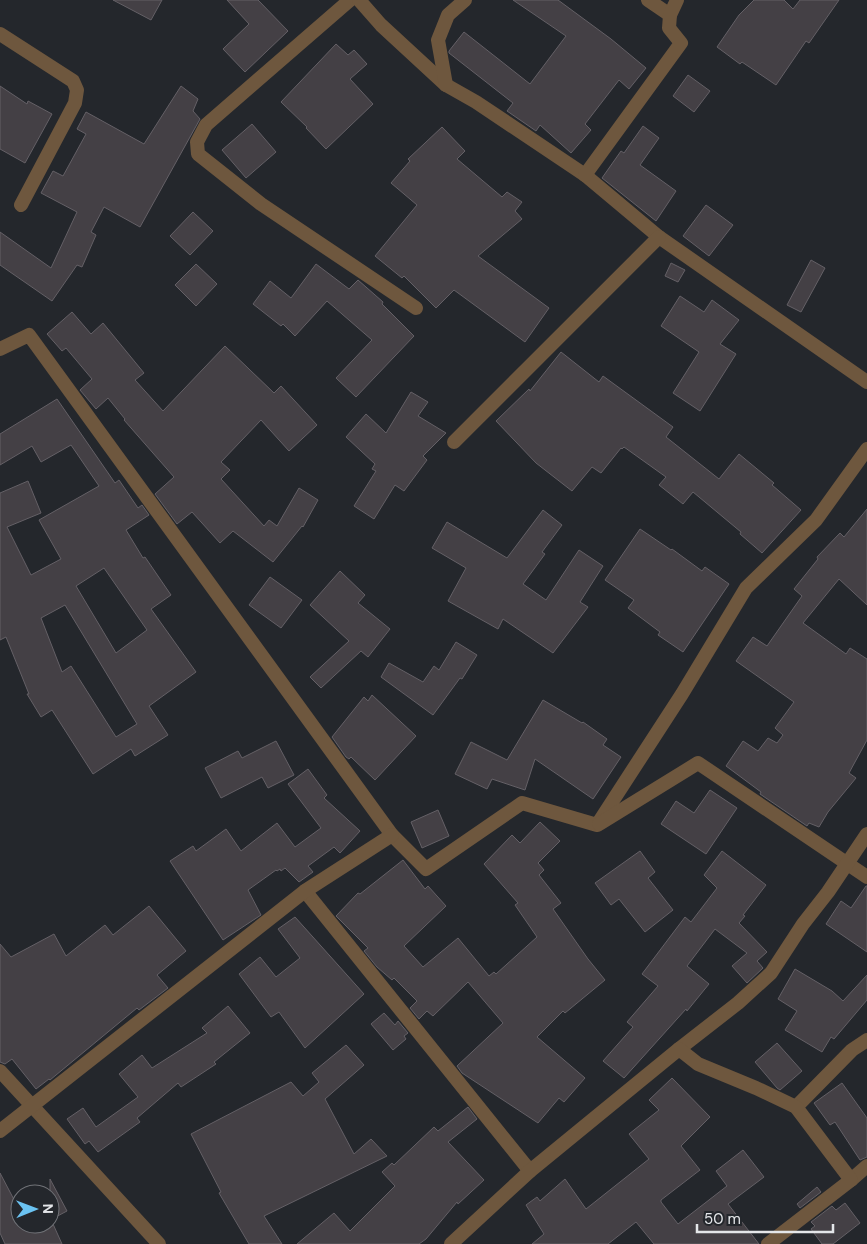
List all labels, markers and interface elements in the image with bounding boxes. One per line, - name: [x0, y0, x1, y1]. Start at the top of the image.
- north arrow: [10, 1184, 60, 1234]
- scale bar: [697, 1202, 833, 1234]
- text: N: [39, 1204, 57, 1214]
- text: 50 m: [704, 1209, 741, 1229]

